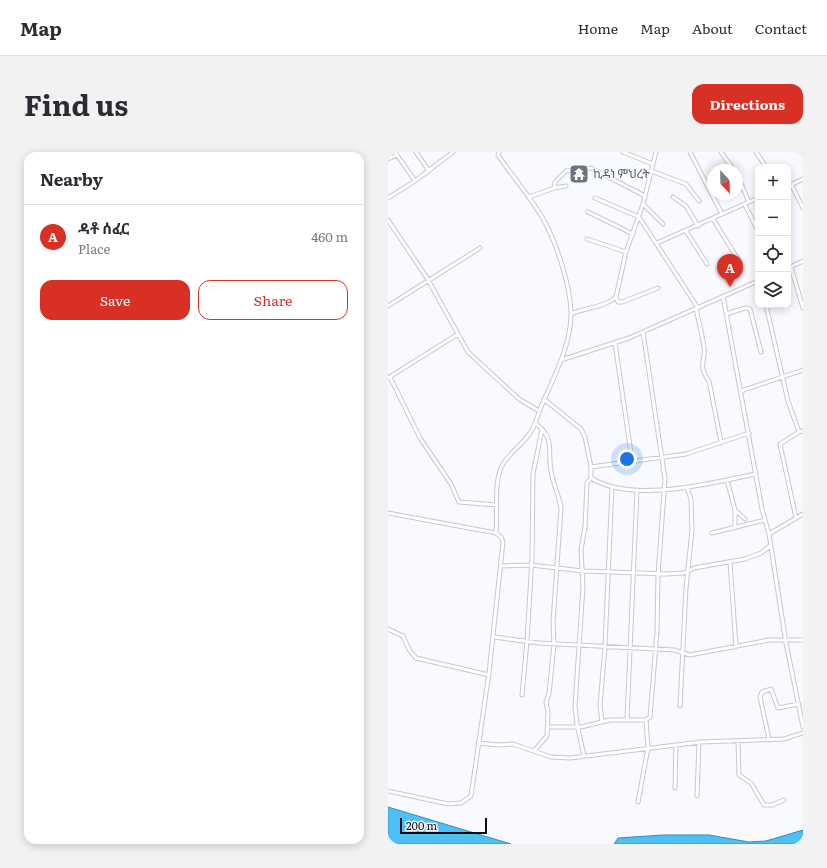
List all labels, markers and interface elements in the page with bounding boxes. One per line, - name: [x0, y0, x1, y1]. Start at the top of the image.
- text: Map: [20, 14, 62, 42]
- text: Home: [578, 18, 618, 38]
- text: Map: [640, 18, 670, 38]
- text: About: [692, 18, 733, 38]
- text: Contact: [755, 18, 807, 38]
- text: Find us: [24, 83, 128, 125]
- button: Directions: [692, 84, 803, 124]
- temple icon: ኪዳነ ምህረት: [568, 163, 590, 185]
- place label: ኪዳነ ምህረት: [593, 164, 650, 182]
- north arrow: [707, 164, 743, 200]
- map controls: [755, 164, 791, 308]
- button: +: [755, 164, 791, 200]
- text: Nearby: [40, 166, 103, 191]
- button: −: [755, 200, 791, 236]
- text: ዳቶ ሰፈር: [78, 216, 129, 239]
- text: A: [48, 227, 58, 246]
- text: 460 m: [311, 227, 348, 246]
- button: locate: [755, 236, 791, 272]
- text: Place: [78, 239, 110, 258]
- pin: A: [717, 254, 743, 287]
- button: layers: [755, 272, 791, 308]
- button: Save: [40, 280, 190, 320]
- button: Share: [198, 280, 348, 320]
- your location: [617, 449, 637, 469]
- scale bar: [400, 816, 487, 835]
- text: 200 m: [406, 817, 437, 833]

